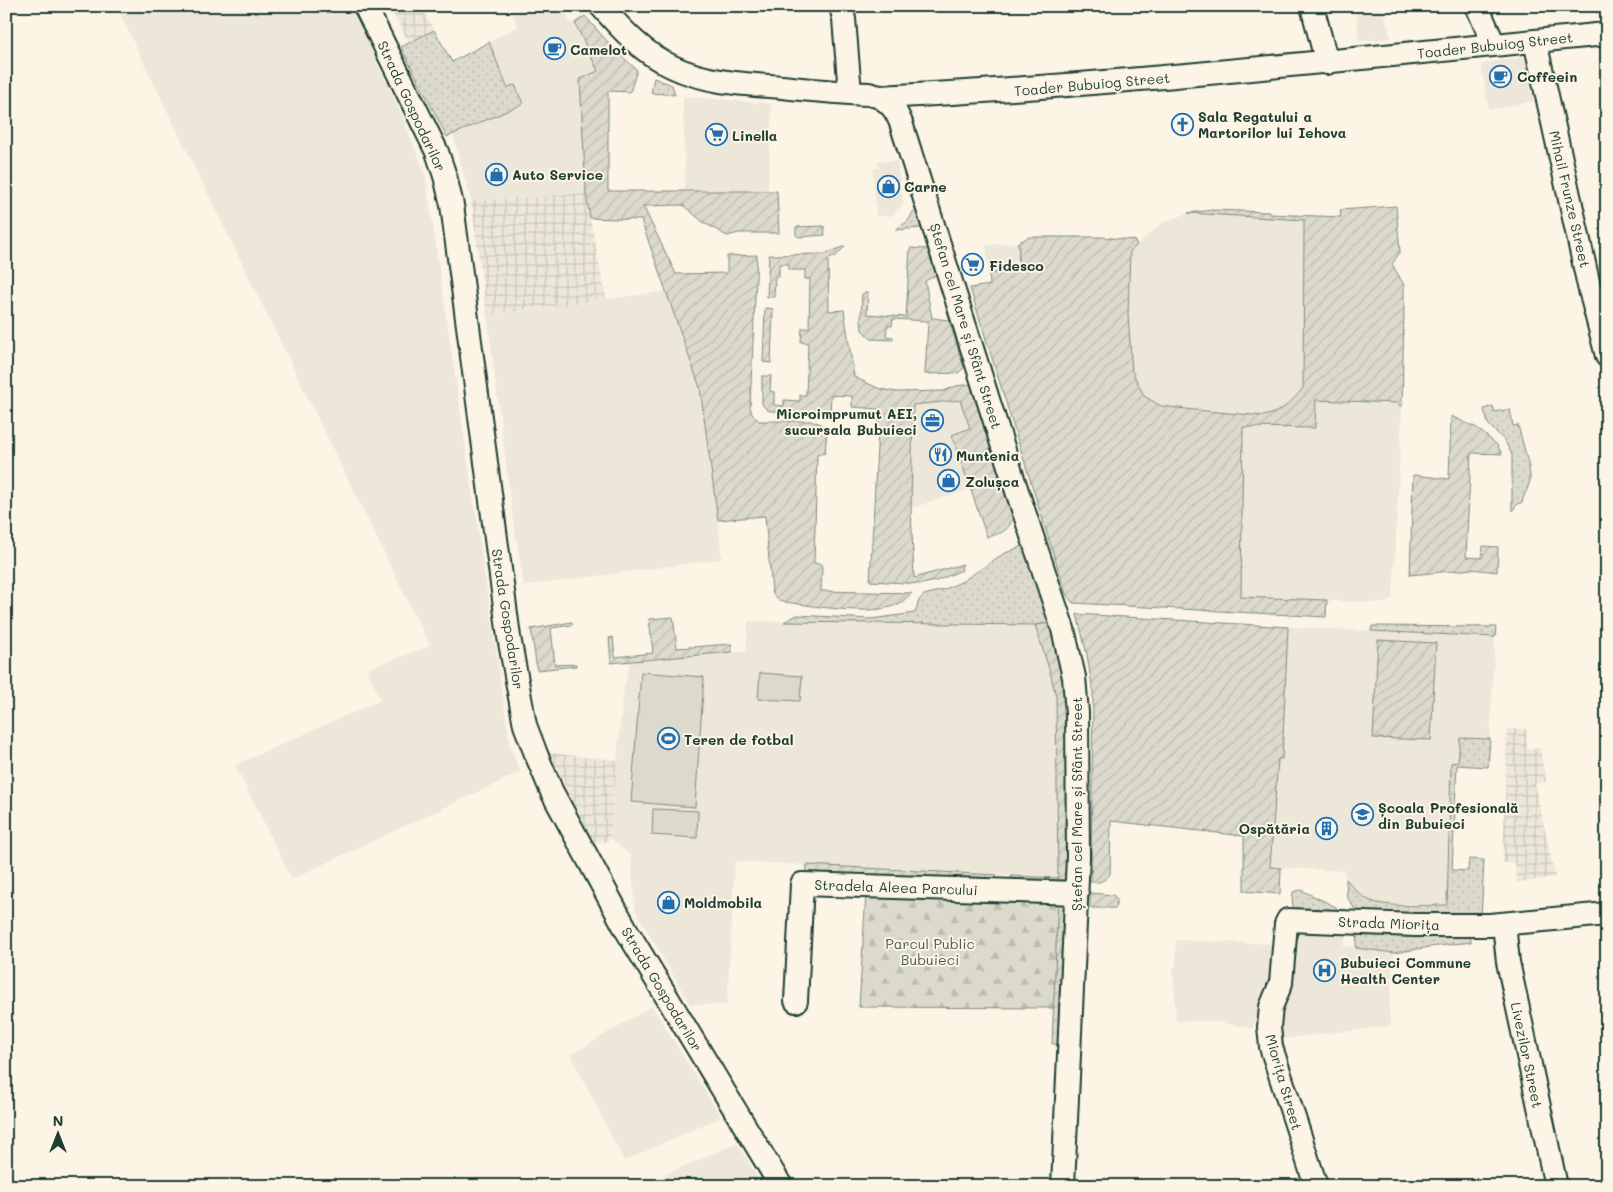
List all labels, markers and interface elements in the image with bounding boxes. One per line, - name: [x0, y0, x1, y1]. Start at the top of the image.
- street label: Toader Bubuiog Street: [1416, 27, 1574, 63]
- cafe icon: Camelot: [542, 37, 566, 61]
- street label: Strada Gospodarilor: [373, 38, 451, 174]
- place label: Camelot: [570, 40, 627, 59]
- cafe icon: Coffeein: [1489, 64, 1513, 88]
- place label: Coffeein: [1517, 67, 1577, 86]
- street label: Toader Bubuiog Street: [1013, 68, 1171, 100]
- place label: Sala Regatului a Martorilor lui Iehova: [1198, 107, 1347, 142]
- church icon: Sala Regatului a Martorilor lui Iehova: [1170, 112, 1194, 136]
- supermarket icon: Linella: [704, 123, 728, 147]
- place label: Linella: [732, 126, 778, 145]
- street label: Mihail Frunze Street: [1545, 129, 1595, 269]
- shop icon: Auto Service: [484, 162, 508, 186]
- place label: Auto Service: [512, 165, 603, 184]
- shop icon: Carne: [876, 174, 900, 198]
- place label: Carne: [904, 177, 947, 196]
- street label: Ștefan cel Mare și Sfânt Street: [926, 221, 1006, 431]
- supermarket icon: Fidesco: [961, 253, 985, 277]
- place label: Fidesco: [989, 256, 1044, 275]
- place label: Microimprumut AEI, sucursala Bubuieci: [776, 404, 917, 439]
- office icon: Microimprumut AEI, sucursala Bubuieci: [921, 409, 945, 433]
- restaurant icon: Muntenia: [928, 443, 952, 467]
- place label: Muntenia: [956, 446, 1020, 465]
- shop icon: Zolușca: [937, 469, 961, 493]
- place label: Zolușca: [965, 472, 1020, 491]
- street label: Strada Gospodarilor: [488, 547, 528, 691]
- street label: Ștefan cel Mare și Sfânt Street: [1067, 697, 1086, 911]
- sports icon: Teren de fotbal: [656, 727, 680, 751]
- place label: Teren de fotbal: [684, 730, 794, 749]
- place label: Școala Profesională din Bubuieci: [1378, 798, 1519, 833]
- school or university icon: Școala Profesională din Bubuieci: [1350, 803, 1374, 827]
- building icon: Ospătăria: [1314, 816, 1338, 840]
- place label: Ospătăria: [1239, 819, 1310, 838]
- street label: Stradela Aleea Parcului: [814, 875, 978, 899]
- shop icon: Moldmobila: [656, 890, 680, 914]
- place label: Moldmobila: [684, 893, 762, 912]
- street label: Strada Miorița: [1338, 912, 1440, 934]
- street label: Strada Gospodarilor: [617, 923, 707, 1055]
- park label: Parcul Public Bubuieci: [885, 934, 975, 969]
- place label: Bubuieci Commune Health Center: [1340, 953, 1471, 988]
- hospital icon: Bubuieci Commune Health Center: [1312, 958, 1336, 982]
- street label: Livezilor Street: [1507, 1000, 1547, 1110]
- street label: Miorița Street: [1261, 1032, 1307, 1132]
- north arrow: [32, 1110, 82, 1160]
- text: N: [53, 1111, 63, 1130]

